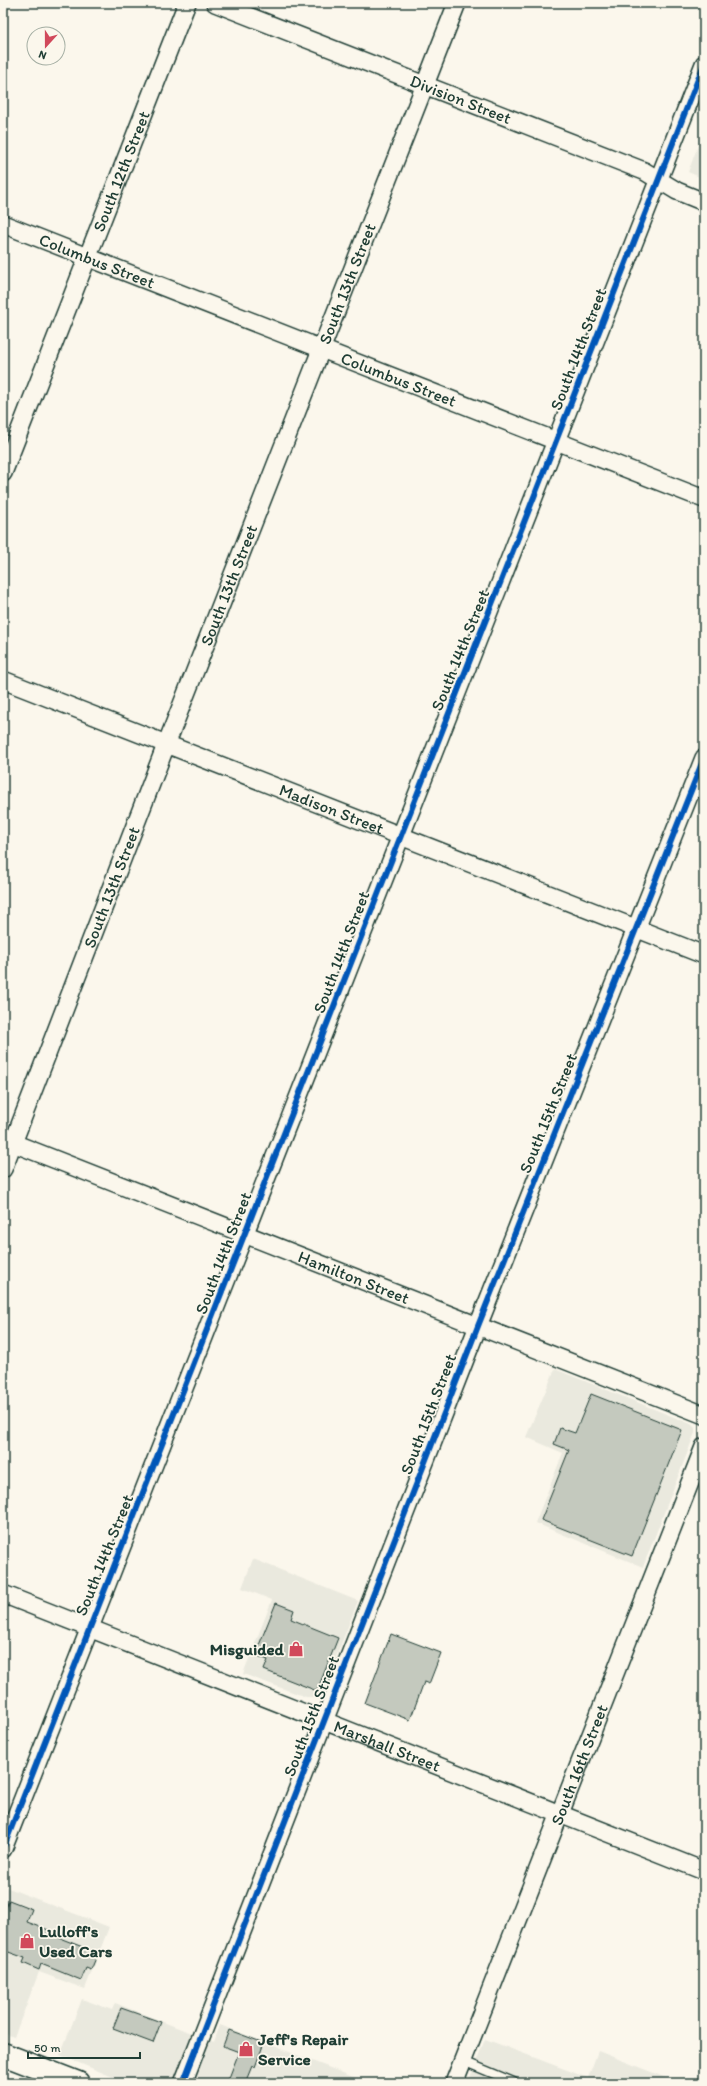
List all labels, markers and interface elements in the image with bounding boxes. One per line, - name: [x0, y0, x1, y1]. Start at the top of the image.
- north arrow: [26, 26, 66, 66]
- text: N: [37, 47, 48, 62]
- street label: Division Street: [407, 70, 514, 128]
- street label: South 12th Street: [88, 108, 154, 235]
- street label: South 13th Street: [314, 220, 380, 347]
- street label: Columbus Street: [36, 229, 158, 293]
- street label: South 14th Street: [546, 285, 610, 413]
- street label: Columbus Street: [338, 348, 459, 411]
- street label: South 13th Street: [196, 522, 261, 648]
- street label: South 14th Street: [427, 586, 493, 714]
- street label: Madison Street: [276, 779, 387, 838]
- street label: South 13th Street: [79, 824, 144, 951]
- street label: South 14th Street: [309, 888, 373, 1016]
- street label: South 15th Street: [515, 1050, 581, 1176]
- street label: South 14th Street: [191, 1189, 255, 1317]
- street label: Hamilton Street: [295, 1246, 412, 1308]
- street label: South 15th Street: [396, 1351, 460, 1477]
- street label: South 14th Street: [71, 1491, 137, 1619]
- place label: Misguided: [210, 1639, 285, 1660]
- shop icon: Misguided: [287, 1640, 305, 1658]
- street label: South 15th Street: [279, 1653, 343, 1779]
- street label: South 16th Street: [546, 1701, 612, 1828]
- street label: Marshall Street: [331, 1716, 444, 1776]
- place label: Lulloff's Used Cars: [39, 1921, 113, 1961]
- shop icon: Lulloff's Used Cars: [18, 1932, 36, 1950]
- place label: Jeff's Repair Service: [257, 2029, 349, 2069]
- scale bar: [28, 2034, 140, 2060]
- shop icon: Jeff's Repair Service: [237, 2040, 255, 2058]
- text: 50 m: [34, 2041, 60, 2055]

